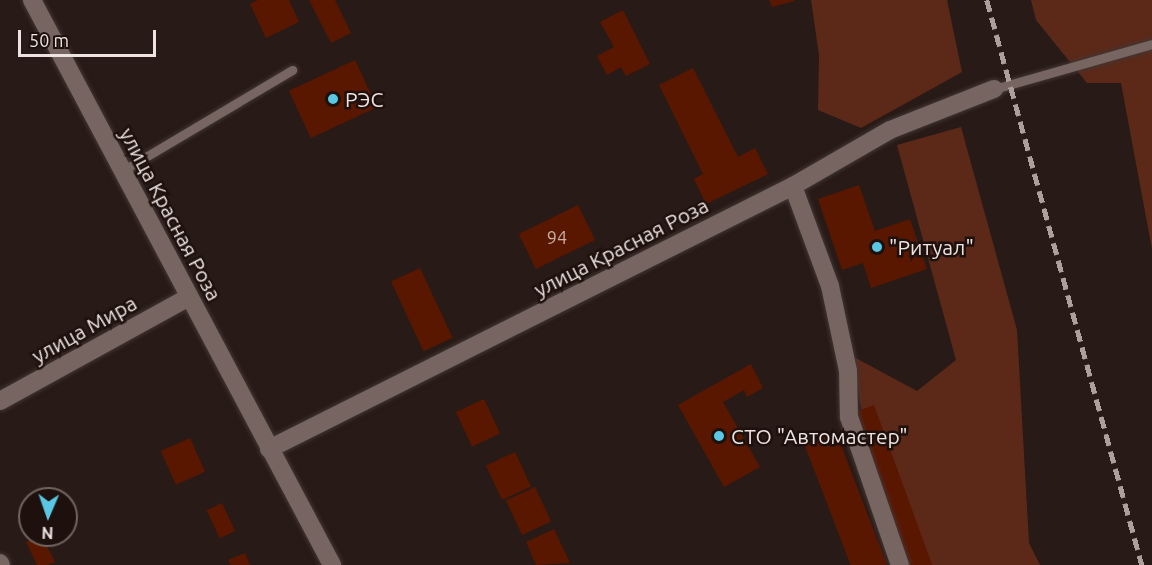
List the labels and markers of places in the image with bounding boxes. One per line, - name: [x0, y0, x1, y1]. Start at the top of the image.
- place label: РЭС: [345, 86, 383, 112]
- marker: РЭС: [326, 92, 340, 106]
- place label: "Ритуал": [889, 234, 974, 260]
- marker: "Ритуал": [870, 240, 884, 254]
- place label: СТО "Автомастер": [731, 423, 908, 449]
- marker: СТО "Автомастер": [712, 429, 726, 443]

